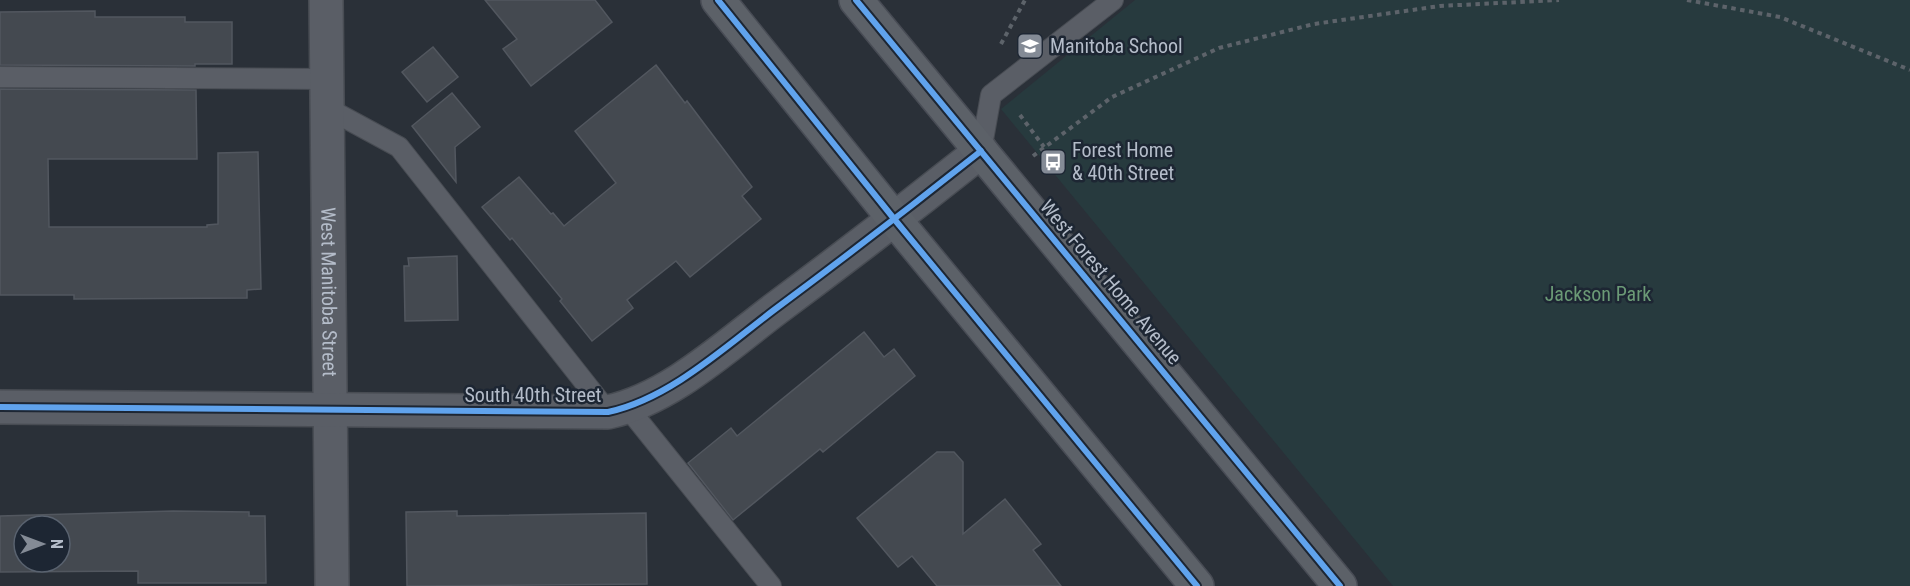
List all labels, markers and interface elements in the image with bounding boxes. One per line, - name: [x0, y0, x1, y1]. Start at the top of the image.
- school or university icon: Manitoba School: [1015, 31, 1045, 61]
- place label: Manitoba School: [1050, 34, 1183, 58]
- place label: Forest Home & 40th Street: [1072, 138, 1174, 185]
- bus stop icon: Forest Home & 40th Street: [1038, 147, 1068, 177]
- street label: West Forest Home Avenue: [1035, 195, 1187, 369]
- street label: West Manitoba Street: [316, 207, 342, 377]
- park label: Jackson Park: [1545, 282, 1651, 306]
- street label: South 40th Street: [464, 383, 602, 407]
- north arrow: [12, 514, 72, 574]
- text: N: [47, 539, 66, 549]

